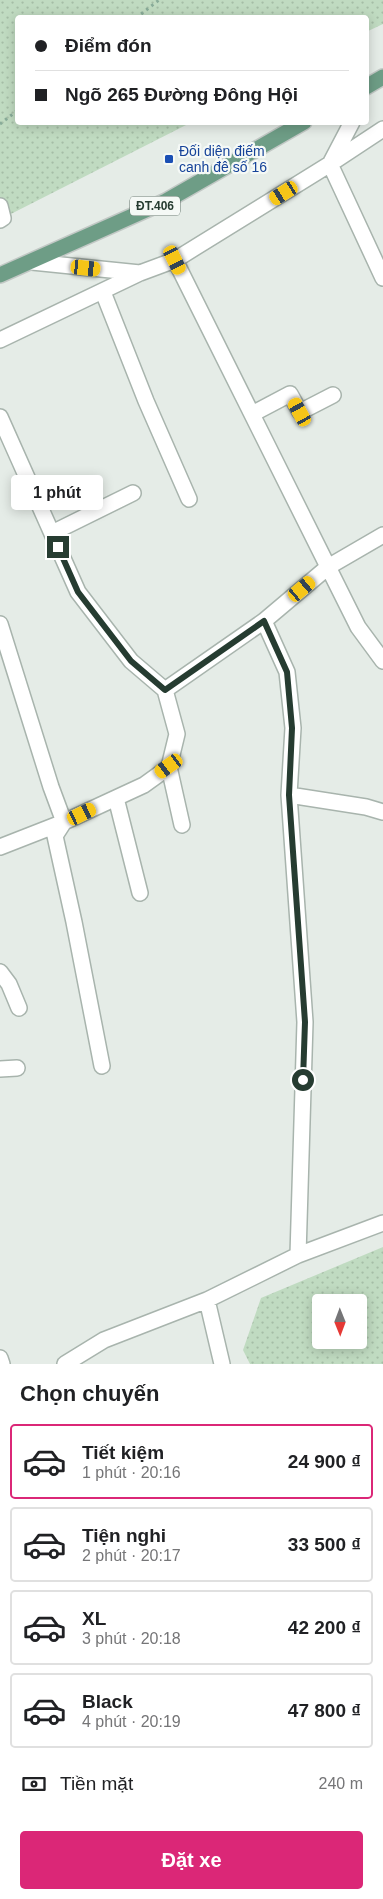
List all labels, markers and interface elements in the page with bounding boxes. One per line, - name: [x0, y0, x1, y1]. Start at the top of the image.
- text: Điểm đón: [65, 35, 152, 56]
- text: Ngõ 265 Đường Đông Hội: [65, 84, 298, 105]
- place label: Đối diện điếm canh đê số 16: [179, 143, 267, 175]
- marker: Đối diện điếm canh đê số 16: [163, 153, 175, 165]
- car: [267, 179, 300, 207]
- road number: ĐT.406: [130, 197, 180, 216]
- car: [161, 243, 188, 277]
- car: [70, 259, 101, 277]
- car: [286, 395, 313, 429]
- callout: 1 phút: [12, 474, 104, 510]
- text: 1 phút: [33, 484, 81, 501]
- route end: [47, 536, 69, 558]
- car: [285, 574, 318, 604]
- car: [152, 751, 185, 781]
- car: [65, 801, 98, 827]
- route start: [292, 1069, 314, 1091]
- north arrow: [312, 1294, 368, 1349]
- map controls: [312, 1294, 367, 1349]
- text: Chọn chuyến: [20, 1381, 159, 1406]
- icon: car: [22, 1439, 67, 1484]
- text: Tiết kiệm: [82, 1442, 164, 1463]
- text: 24 900 ₫: [288, 1451, 361, 1472]
- text: 1 phút · 20:16: [82, 1464, 181, 1481]
- icon: car: [22, 1522, 67, 1567]
- text: Tiện nghi: [82, 1525, 166, 1546]
- text: 33 500 ₫: [288, 1534, 361, 1555]
- text: 2 phút · 20:17: [82, 1547, 181, 1564]
- icon: car: [22, 1605, 67, 1650]
- text: XL: [82, 1608, 106, 1629]
- text: 42 200 ₫: [288, 1617, 361, 1638]
- text: 3 phút · 20:18: [82, 1630, 181, 1647]
- icon: car: [22, 1688, 67, 1733]
- text: Black: [82, 1691, 133, 1712]
- text: 47 800 ₫: [288, 1700, 361, 1721]
- text: 4 phút · 20:19: [82, 1713, 181, 1730]
- icon: cash: [20, 1770, 48, 1798]
- text: Tiền mặt: [60, 1773, 133, 1794]
- text: 240 m: [319, 1775, 363, 1792]
- button: Đặt xe: [20, 1831, 363, 1889]

